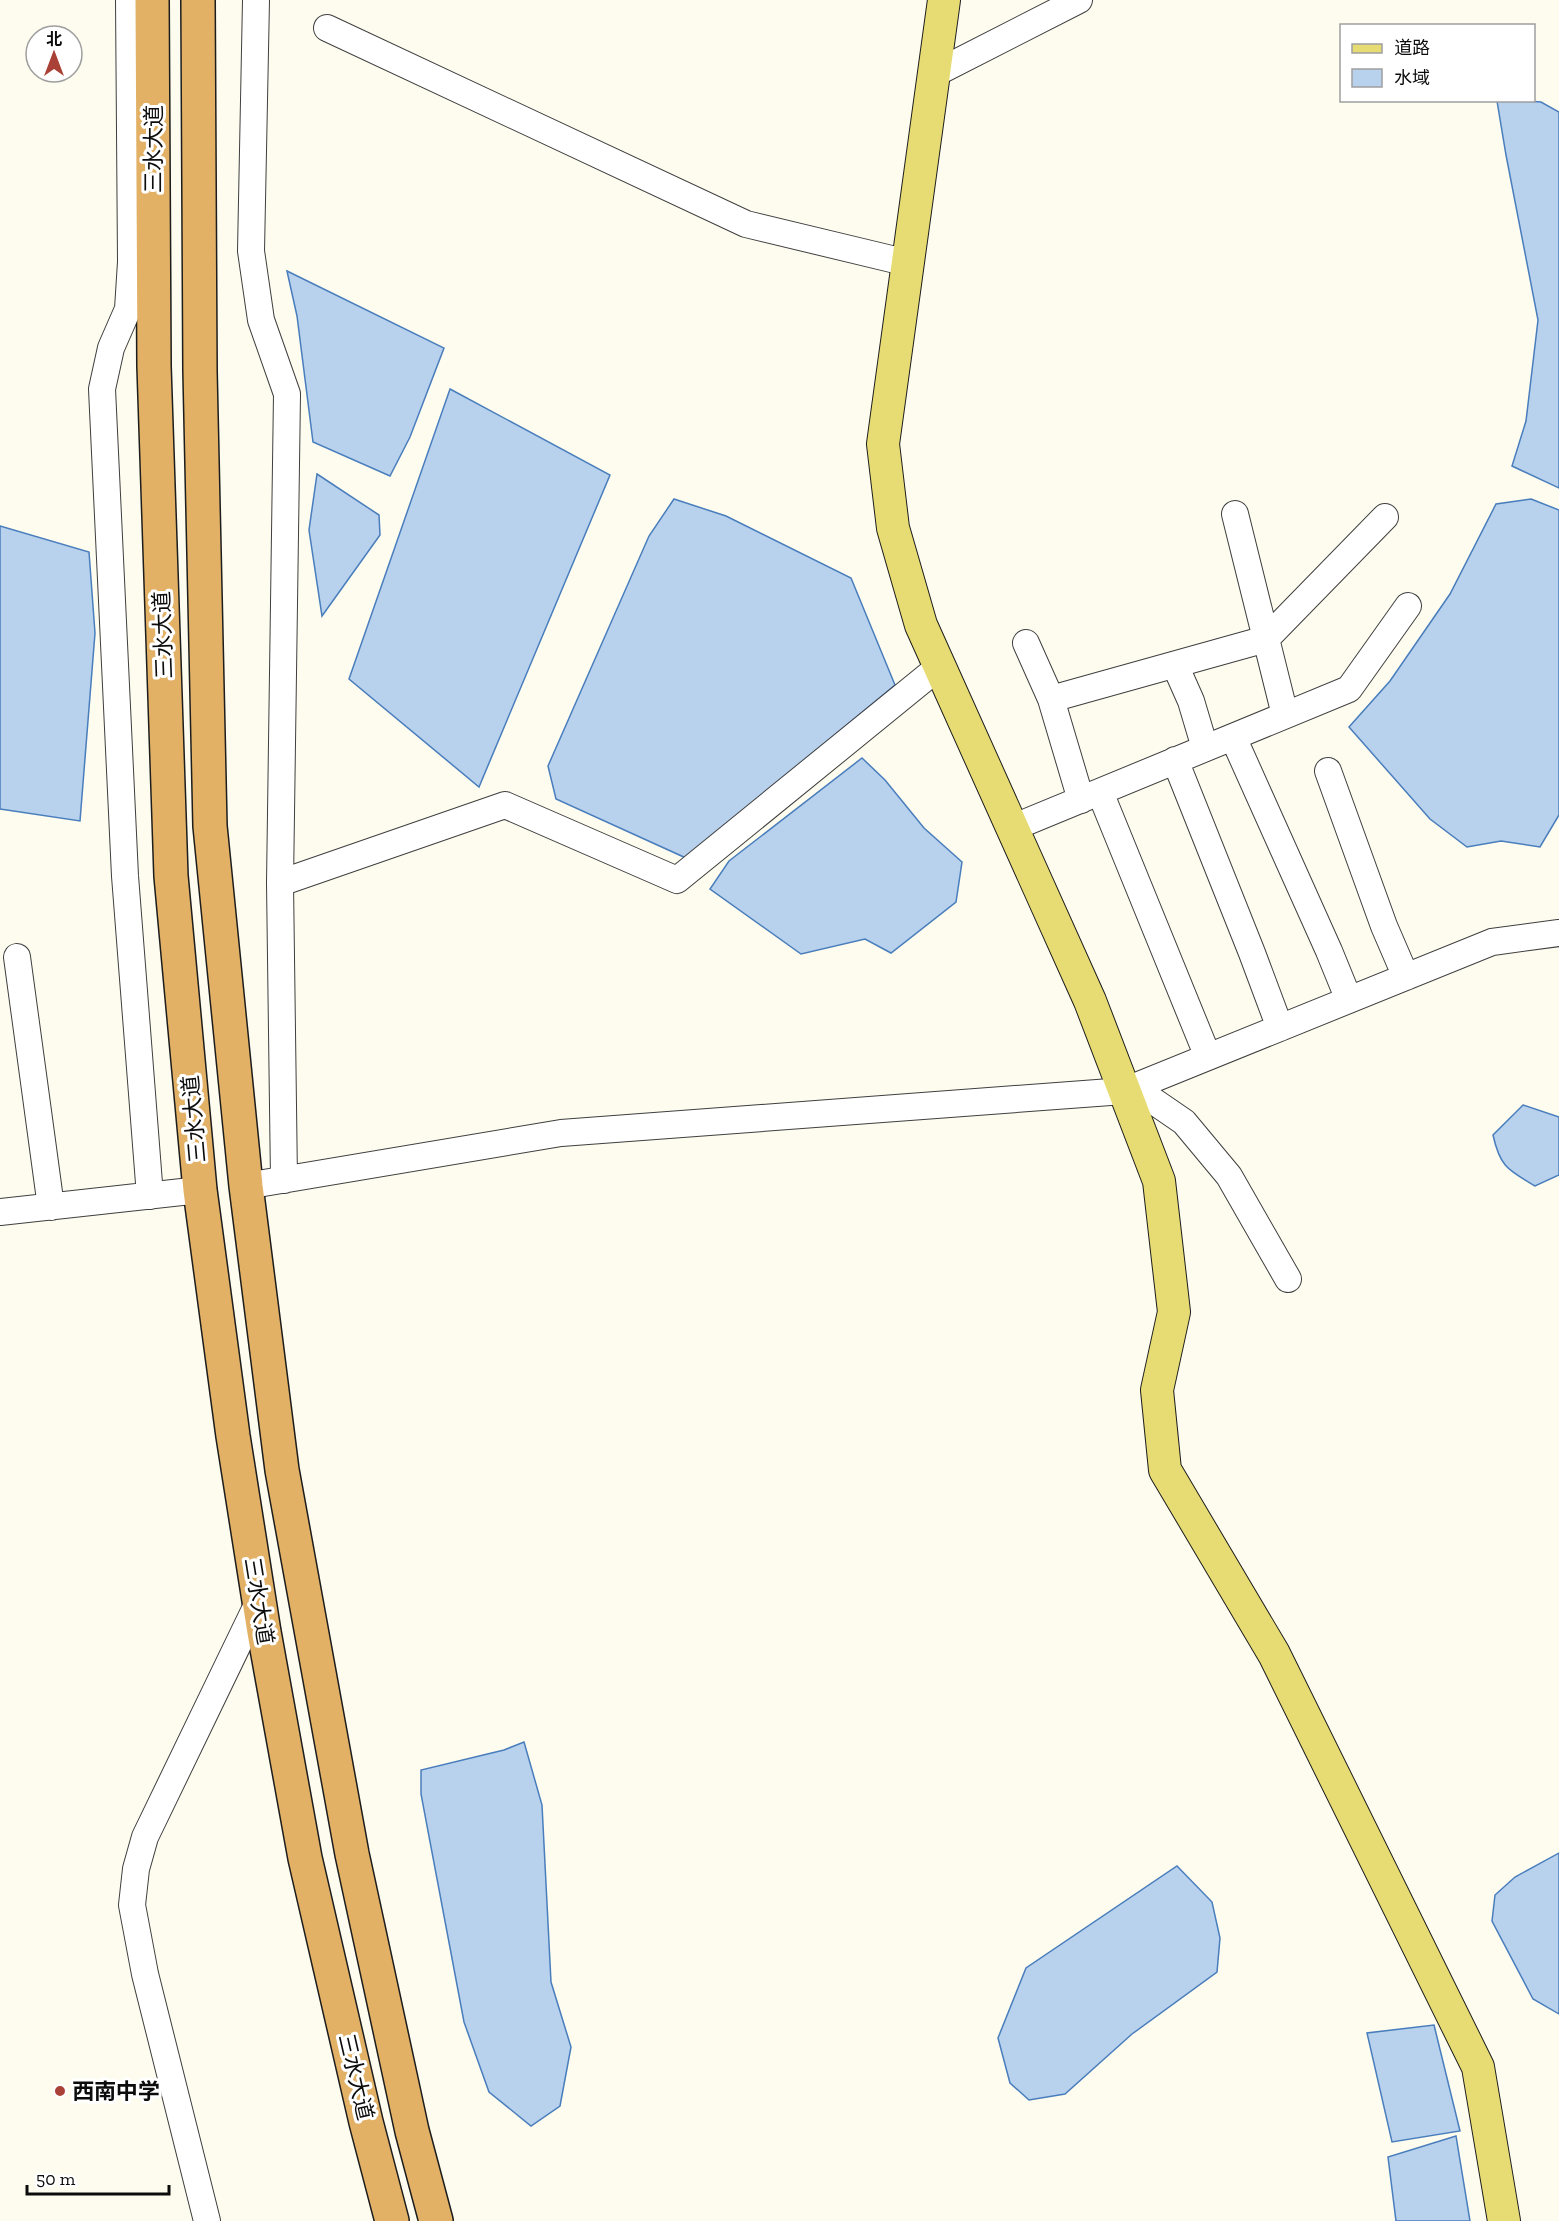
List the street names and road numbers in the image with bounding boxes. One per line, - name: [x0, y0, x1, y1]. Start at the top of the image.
- street label: 三水大道: [140, 105, 167, 193]
- street label: 三水大道: [148, 591, 178, 679]
- street label: 三水大道: [177, 1074, 211, 1164]
- street label: 三水大道: [239, 1555, 279, 1647]
- street label: 三水大道: [333, 2031, 379, 2123]

